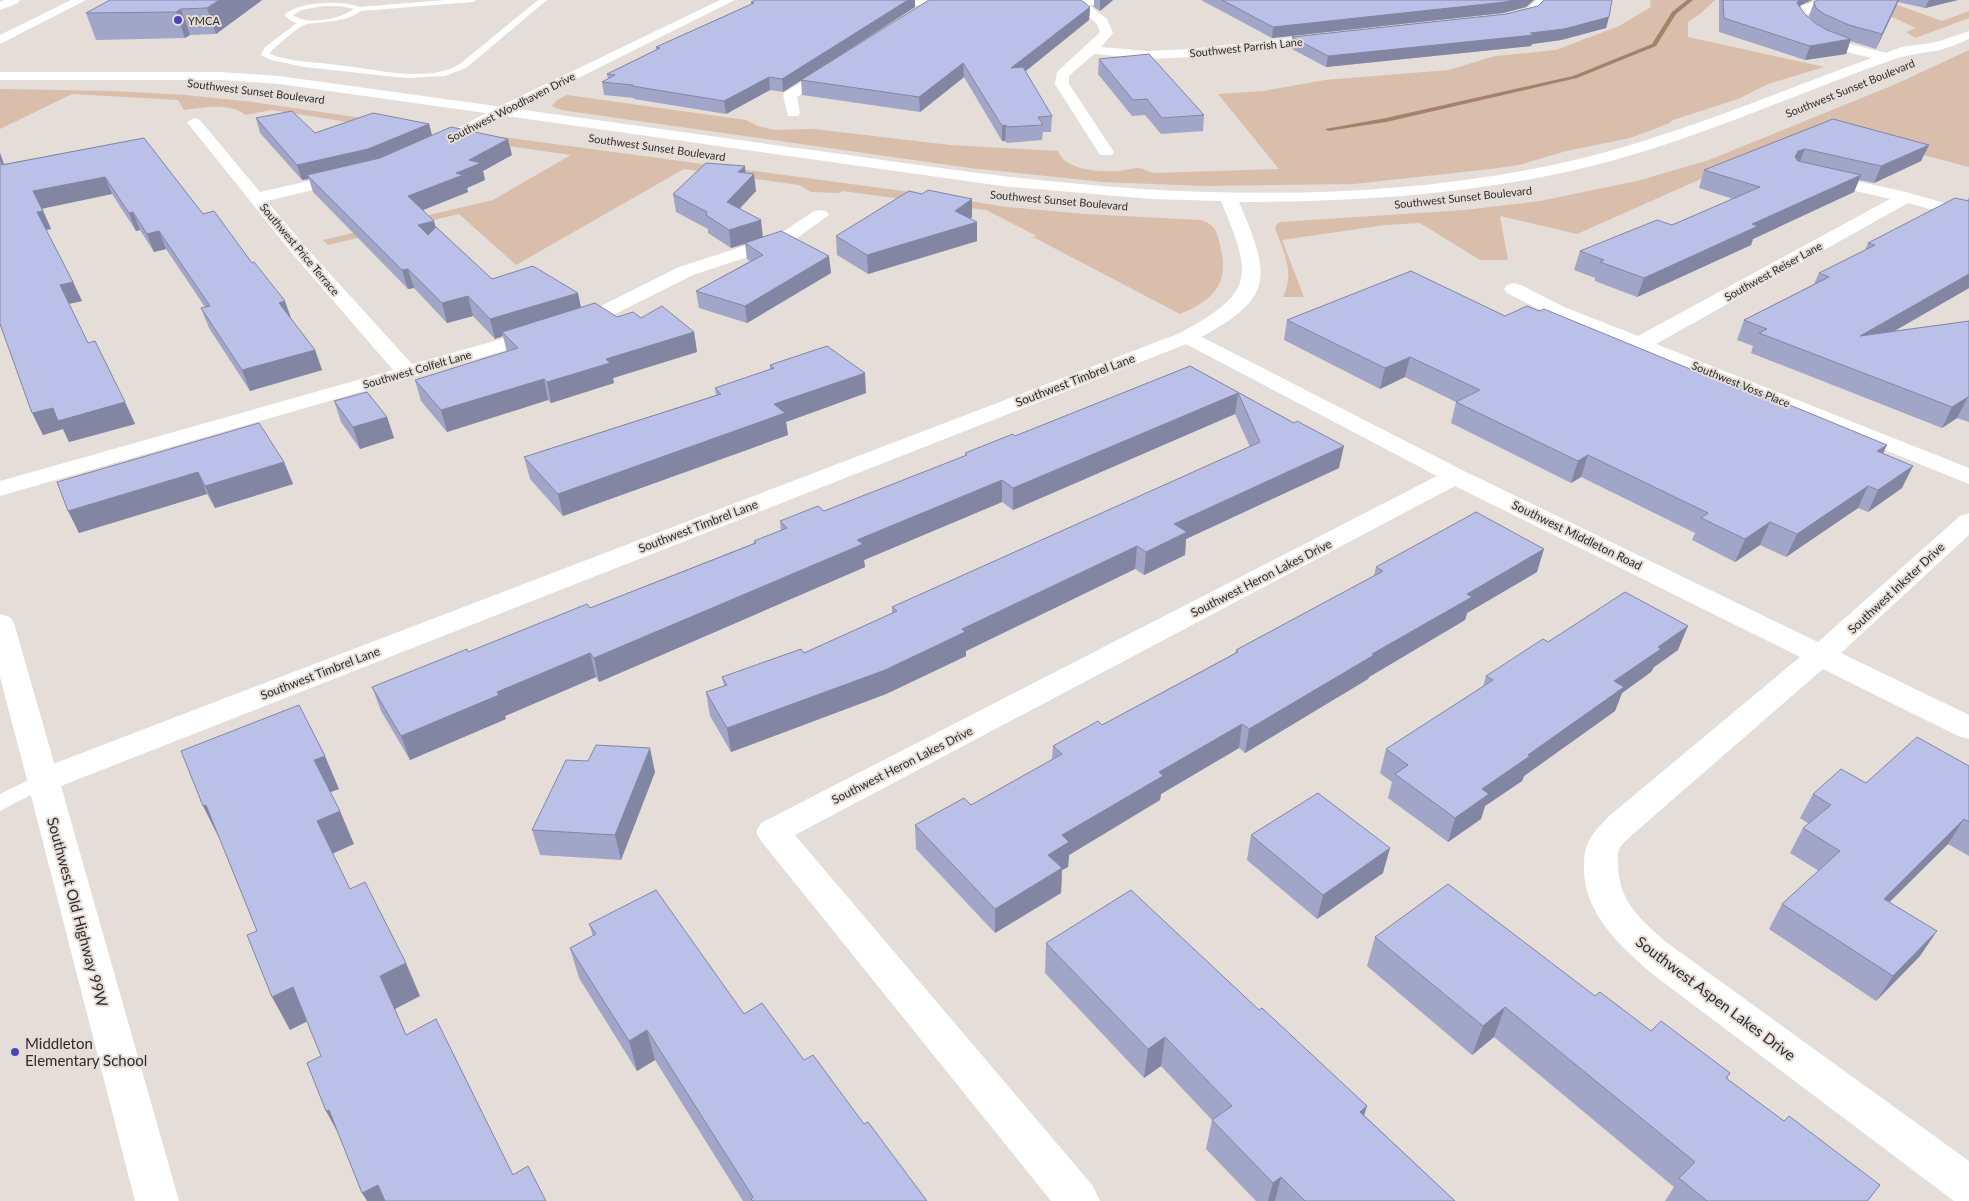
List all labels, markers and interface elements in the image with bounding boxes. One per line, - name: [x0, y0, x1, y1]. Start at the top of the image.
- marker: YMCA: [172, 14, 184, 26]
- place label: YMCA: [188, 14, 220, 27]
- street label: Southwest Parrish Lane: [1189, 35, 1303, 59]
- street label: Southwest Sunset Boulevard: [1783, 56, 1917, 120]
- street label: Southwest Woodhaven Drive: [445, 69, 577, 145]
- street label: Southwest Sunset Boulevard: [187, 76, 325, 106]
- street label: Southwest Sunset Boulevard: [588, 131, 726, 163]
- street label: Southwest Sunset Boulevard: [1394, 183, 1532, 211]
- street label: Southwest Sunset Boulevard: [990, 187, 1128, 213]
- street label: Southwest Price Terrace: [258, 200, 342, 298]
- street label: Southwest Reiser Lane: [1722, 239, 1824, 303]
- street label: Southwest Colfelt Lane: [361, 347, 473, 391]
- street label: Southwest Timbrel Lane: [1013, 350, 1137, 410]
- street label: Southwest Voss Place: [1690, 358, 1792, 410]
- street label: Southwest Timbrel Lane: [636, 496, 760, 556]
- street label: Southwest Middleton Road: [1509, 497, 1645, 573]
- street label: Southwest Heron Lakes Drive: [1188, 536, 1334, 620]
- street label: Southwest Inkster Drive: [1844, 539, 1948, 637]
- street label: Southwest Timbrel Lane: [258, 643, 382, 703]
- street label: Southwest Heron Lakes Drive: [829, 723, 975, 807]
- street label: Southwest Old Highway 99W: [44, 815, 112, 1009]
- street label: Southwest Aspen Lakes Drive: [1633, 932, 1799, 1064]
- place label: Middleton Elementary School: [25, 1034, 147, 1069]
- marker: Middleton Elementary School: [9, 1046, 21, 1058]

